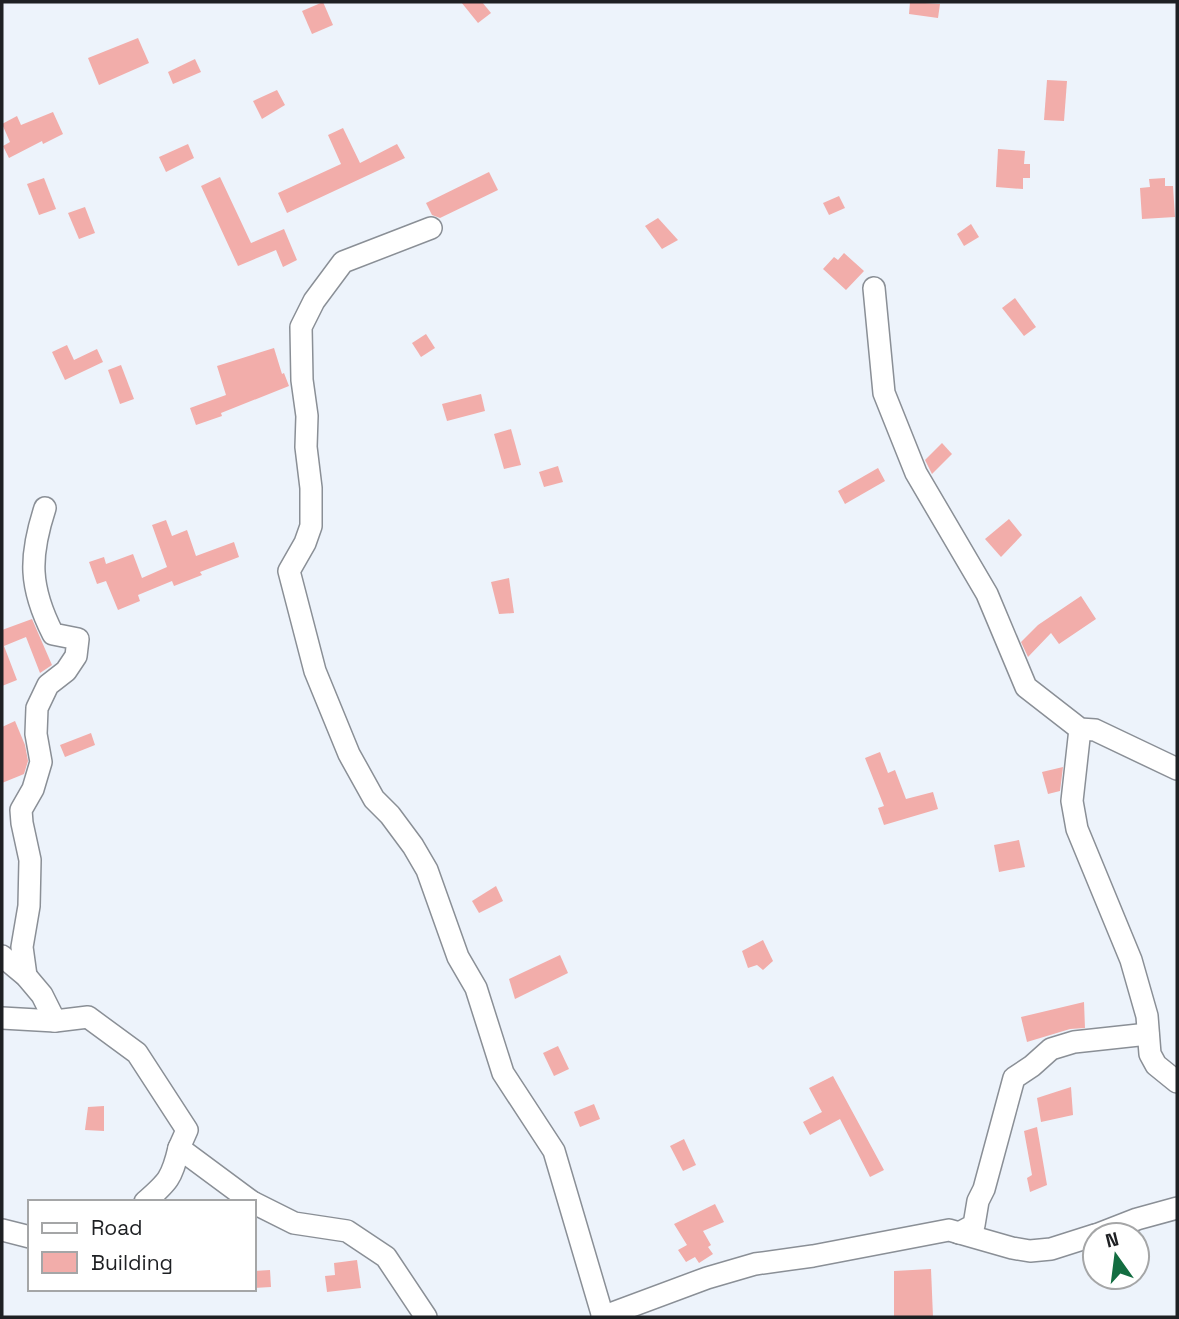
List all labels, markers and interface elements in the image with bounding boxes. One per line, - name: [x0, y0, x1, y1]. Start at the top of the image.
- legend: [28, 1200, 256, 1291]
- text: Road: [91, 1214, 143, 1241]
- north arrow: [1081, 1221, 1151, 1291]
- text: N: [1103, 1226, 1121, 1254]
- text: Building: [91, 1249, 173, 1276]

